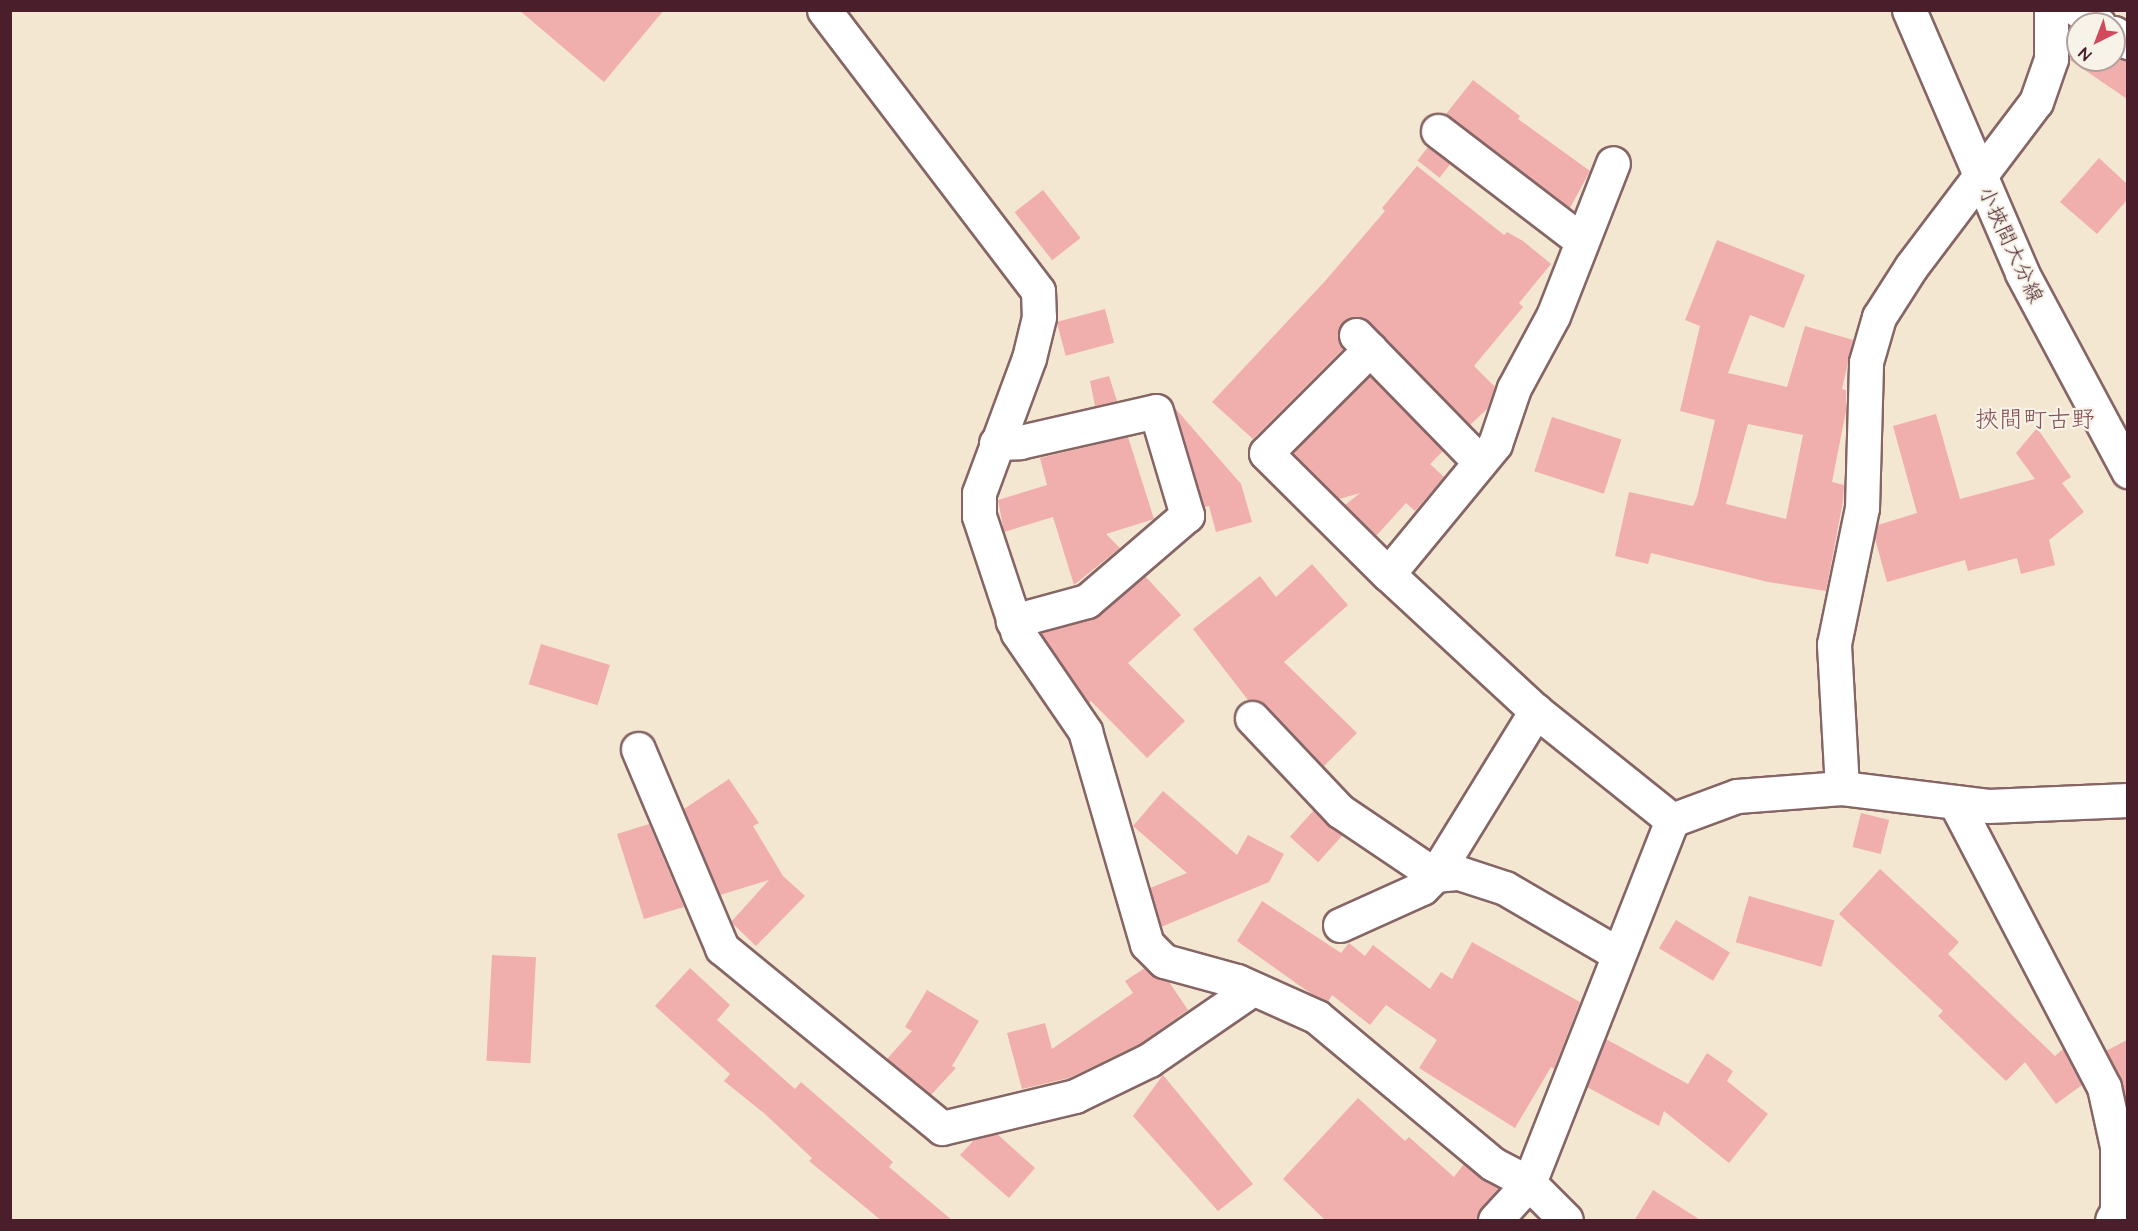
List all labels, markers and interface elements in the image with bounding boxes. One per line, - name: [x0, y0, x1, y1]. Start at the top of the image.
- north arrow: [2066, 12, 2126, 72]
- text: N: [2074, 42, 2096, 65]
- street label: 小挾間大分線: [1972, 183, 2048, 307]
- district label: 挾間町古野: [1975, 407, 2095, 435]

